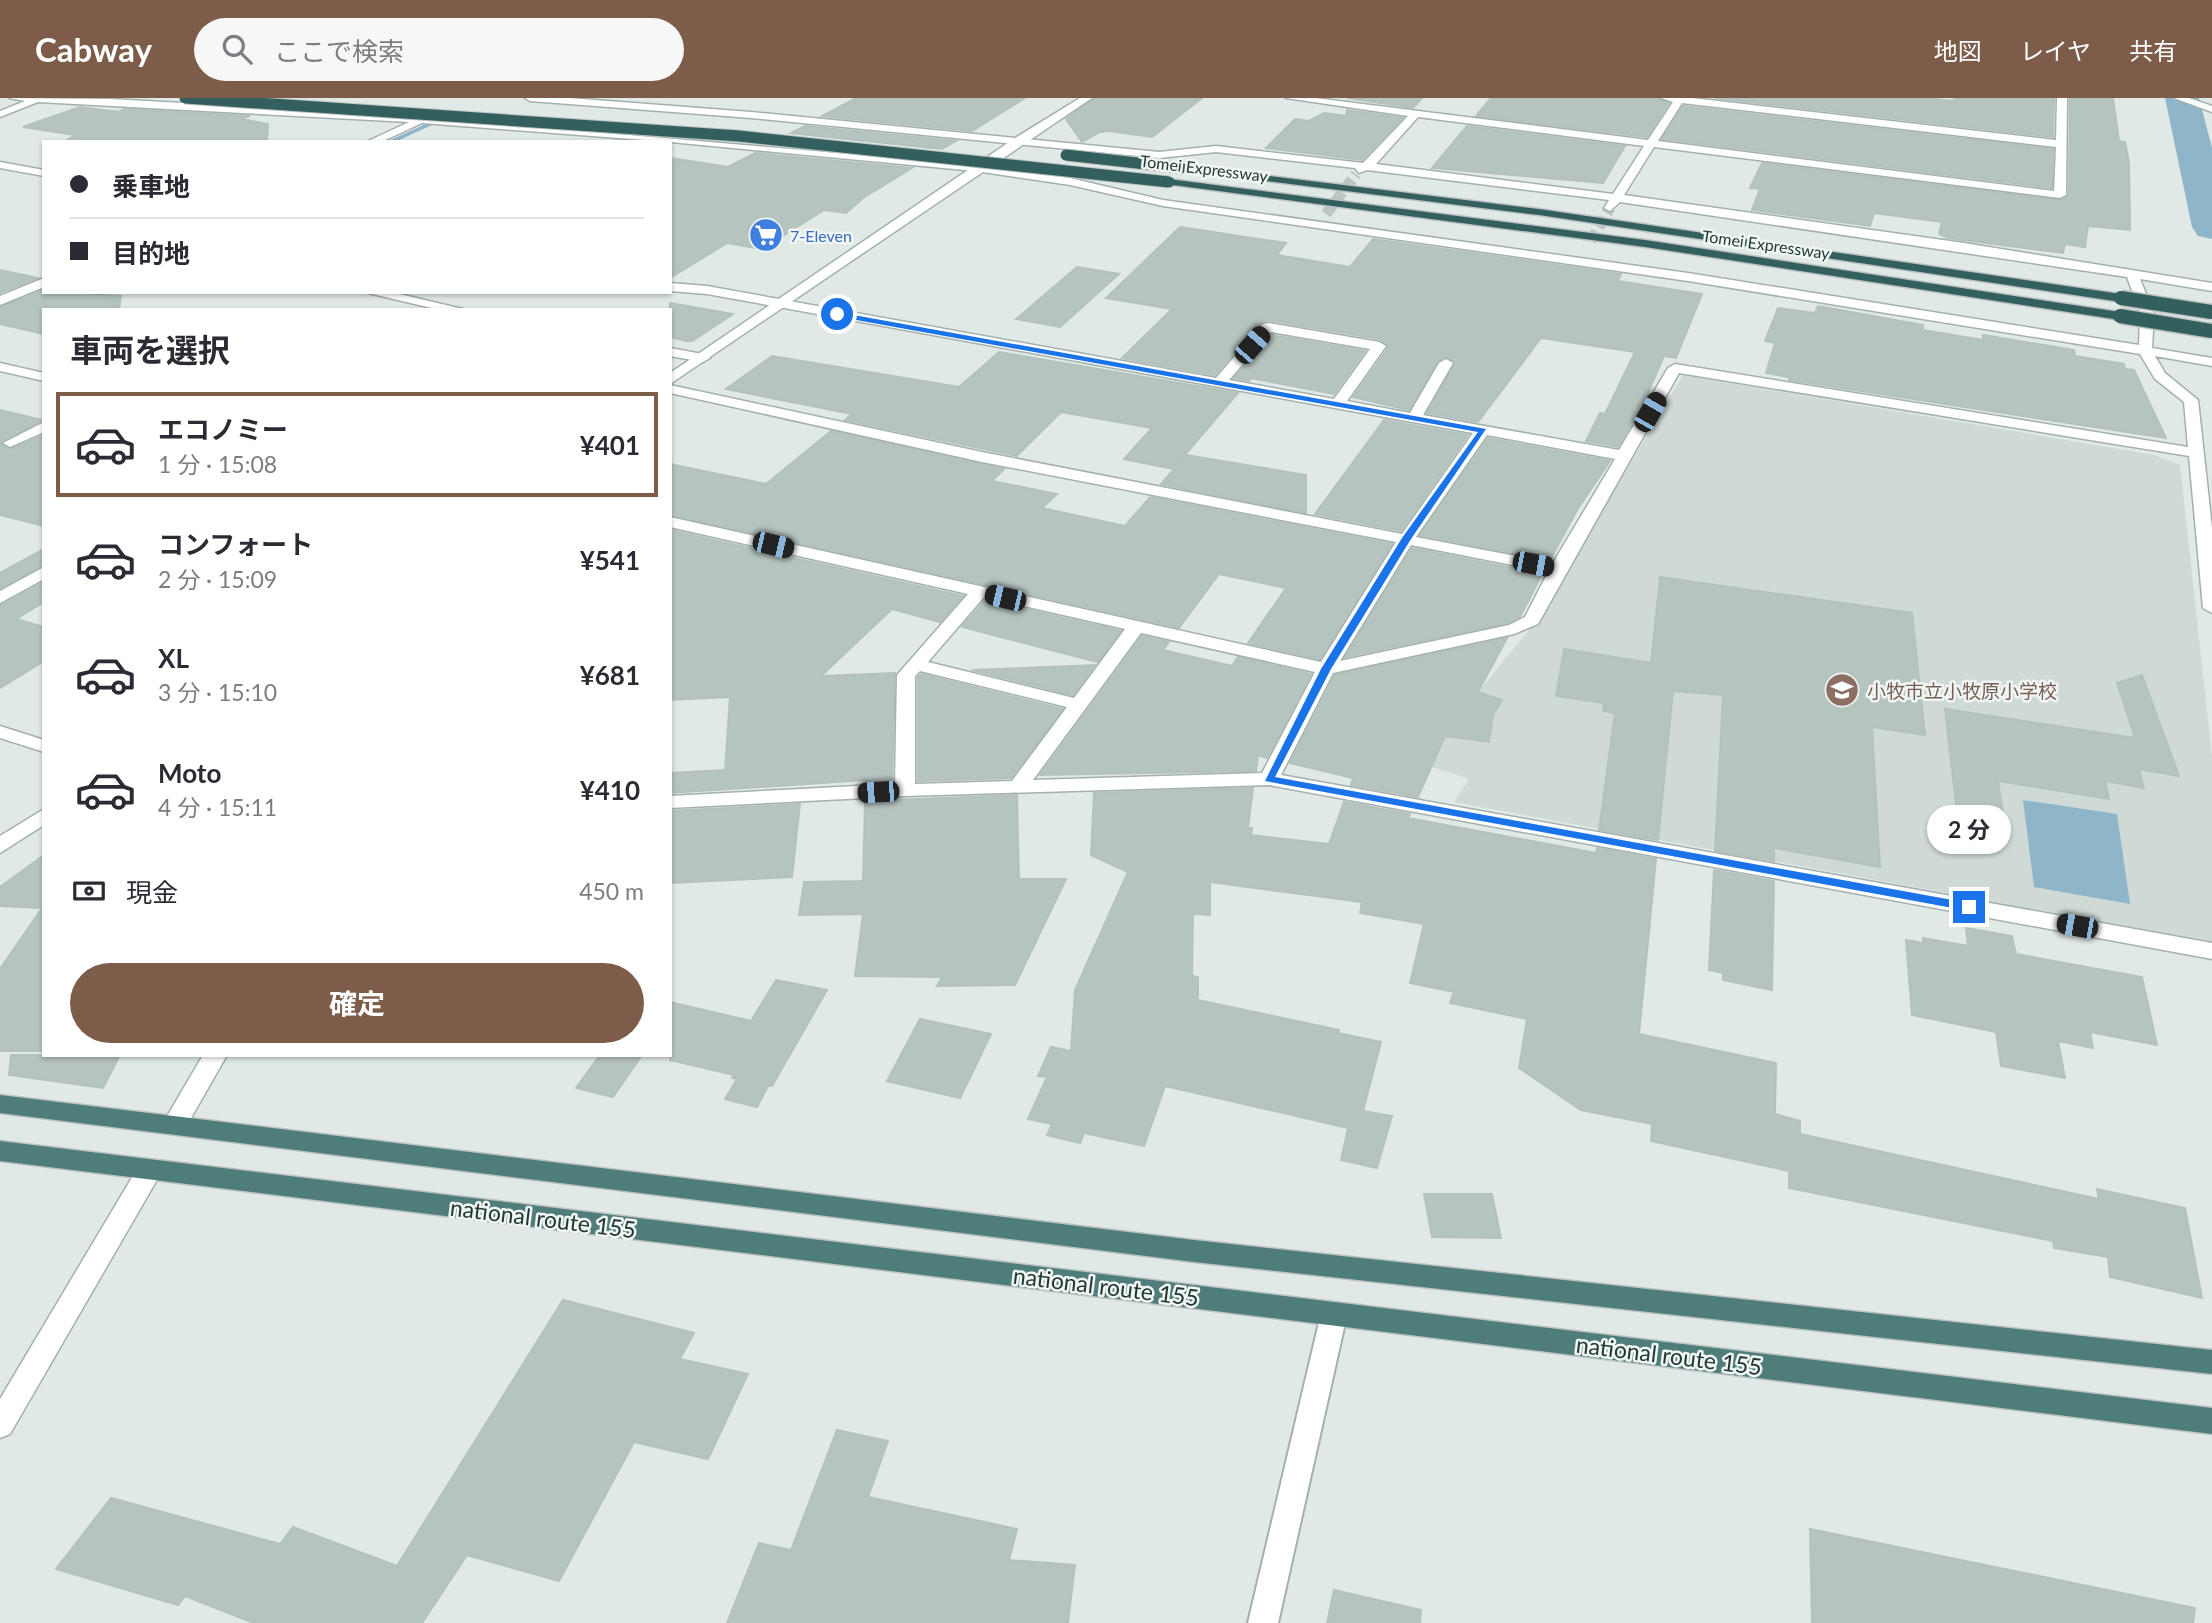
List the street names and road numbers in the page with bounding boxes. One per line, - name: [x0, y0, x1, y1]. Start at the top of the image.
- street label: Tomei Expressway: [1139, 151, 1270, 185]
- street label: Tomei Expressway: [1701, 226, 1832, 262]
- street label: national route 155: [449, 1193, 637, 1243]
- street label: national route 155: [1012, 1261, 1200, 1311]
- street label: national route 155: [1575, 1330, 1763, 1380]

